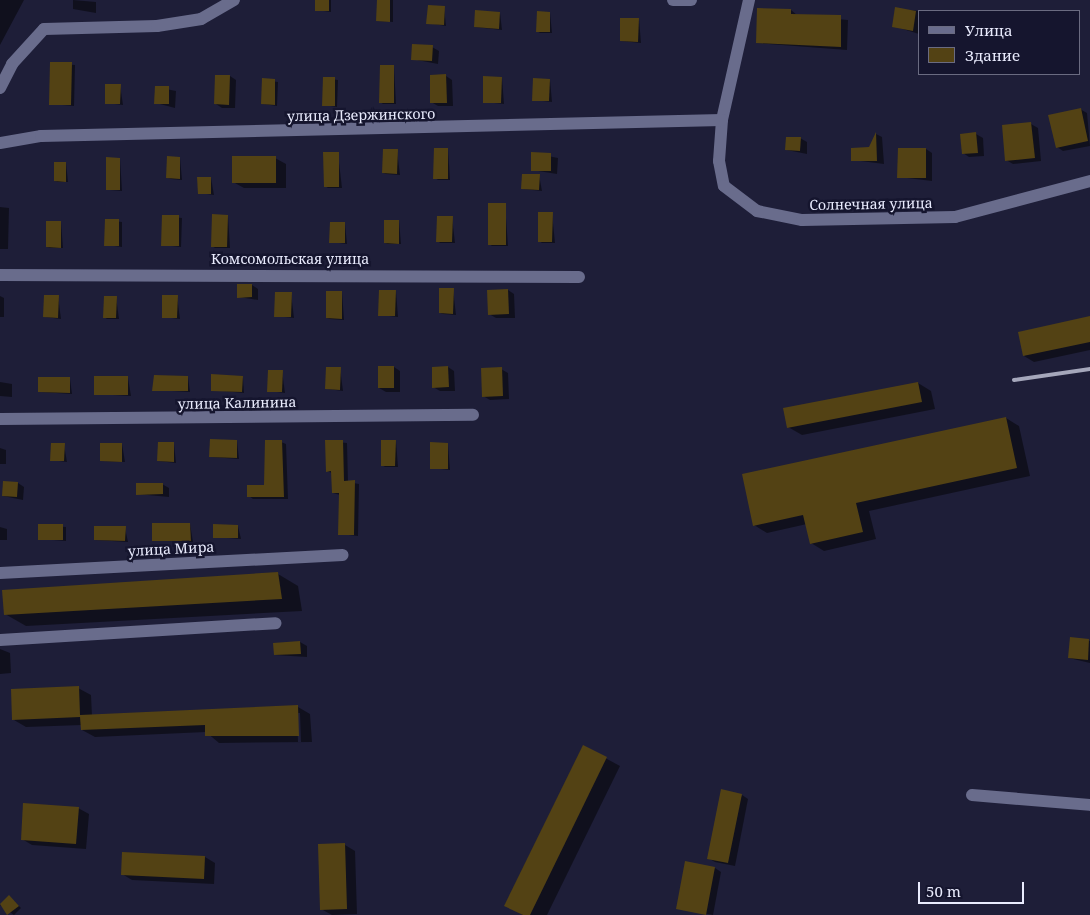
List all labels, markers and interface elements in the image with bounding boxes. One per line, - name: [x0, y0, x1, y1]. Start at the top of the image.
- legend: [918, 10, 1080, 75]
- text: Улица: [965, 20, 1013, 40]
- text: Здание: [965, 45, 1020, 65]
- street label: улица Дзержинского: [287, 105, 435, 125]
- street label: Солнечная улица: [809, 195, 933, 213]
- street label: Комсомольская улица: [211, 251, 369, 267]
- street label: улица Калинина: [177, 394, 297, 412]
- street label: улица Мира: [127, 538, 215, 560]
- scale bar: [920, 872, 1026, 904]
- text: 50 m: [926, 881, 961, 901]

